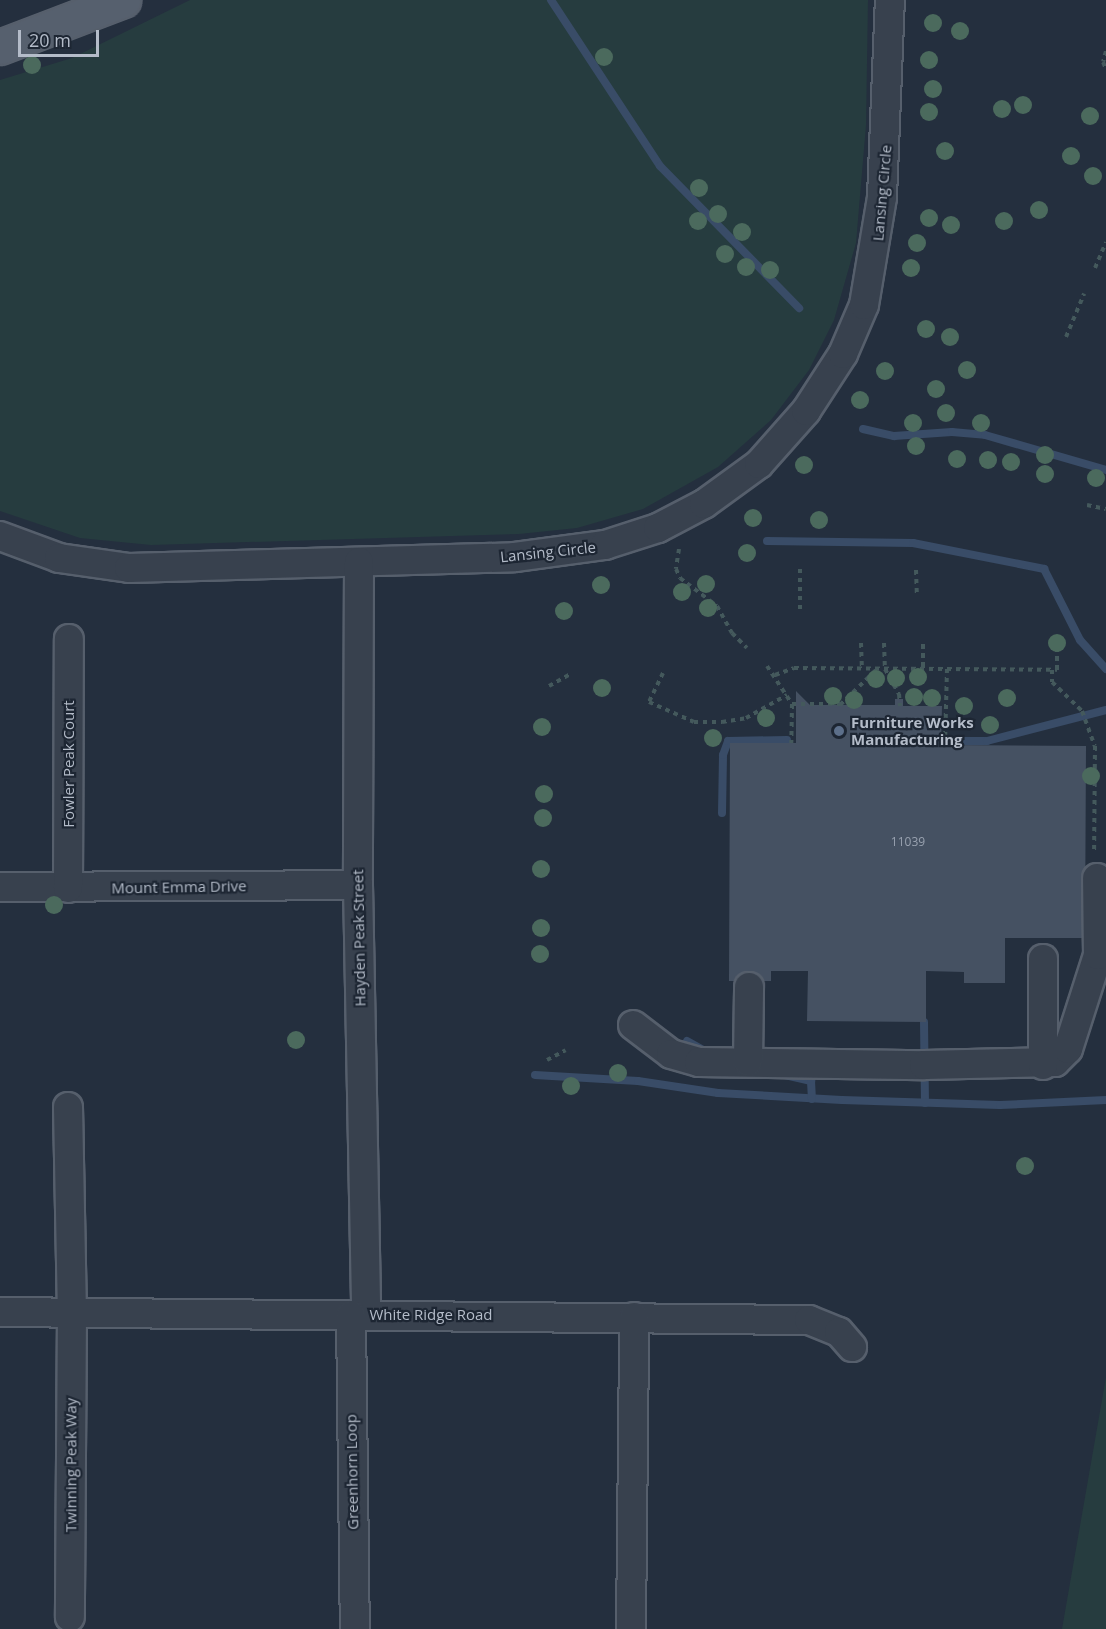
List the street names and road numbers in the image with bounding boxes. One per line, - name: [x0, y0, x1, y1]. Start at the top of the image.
- street label: Lansing Circle: [869, 144, 895, 242]
- street label: Lansing Circle: [499, 538, 597, 566]
- street label: Fowler Peak Court: [60, 700, 78, 828]
- street label: Hayden Peak Street: [349, 869, 369, 1007]
- street label: Mount Emma Drive: [111, 877, 247, 897]
- street label: White Ridge Road: [370, 1306, 492, 1324]
- street label: Twinning Peak Way: [62, 1398, 80, 1532]
- street label: Greenhorn Loop: [342, 1414, 362, 1530]

